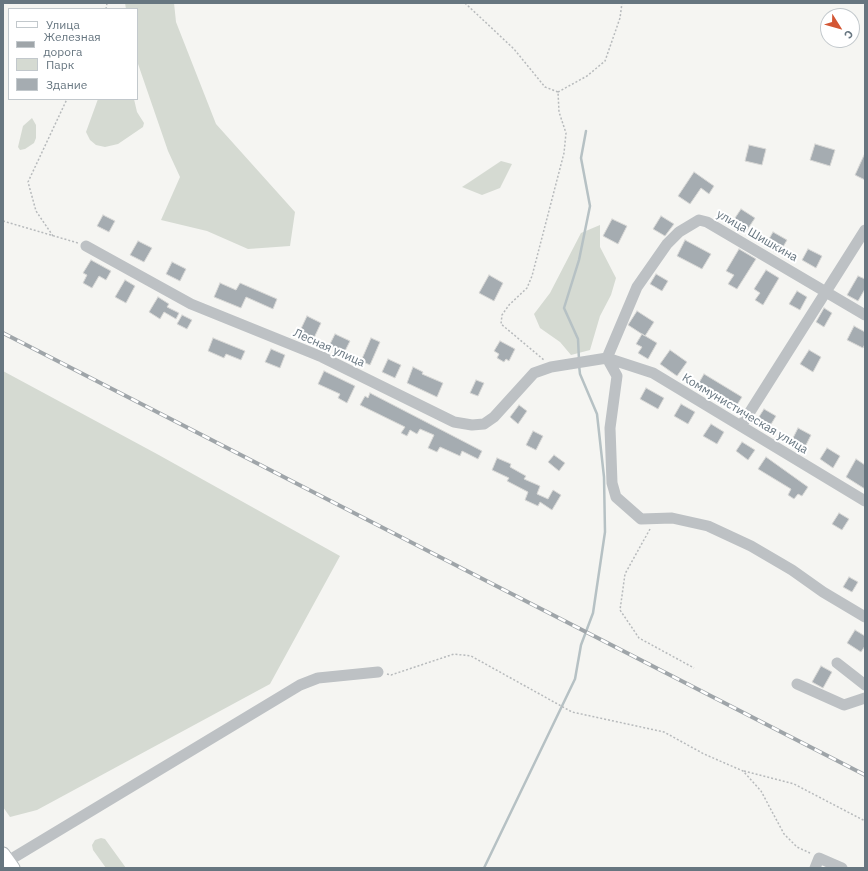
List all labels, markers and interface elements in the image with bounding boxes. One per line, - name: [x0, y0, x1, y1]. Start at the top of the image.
- legend: [8, 8, 138, 100]
- north arrow: [820, 8, 860, 48]
- text: Улица: [46, 17, 80, 32]
- text: С: [841, 28, 857, 42]
- text: Железная дорога: [43, 29, 101, 59]
- text: Парк: [46, 57, 74, 72]
- text: Здание: [46, 77, 87, 92]
- street label: улица Шишкина: [714, 207, 800, 265]
- street label: Лесная улица: [291, 326, 367, 370]
- street label: Коммунистическая улица: [679, 371, 811, 457]

